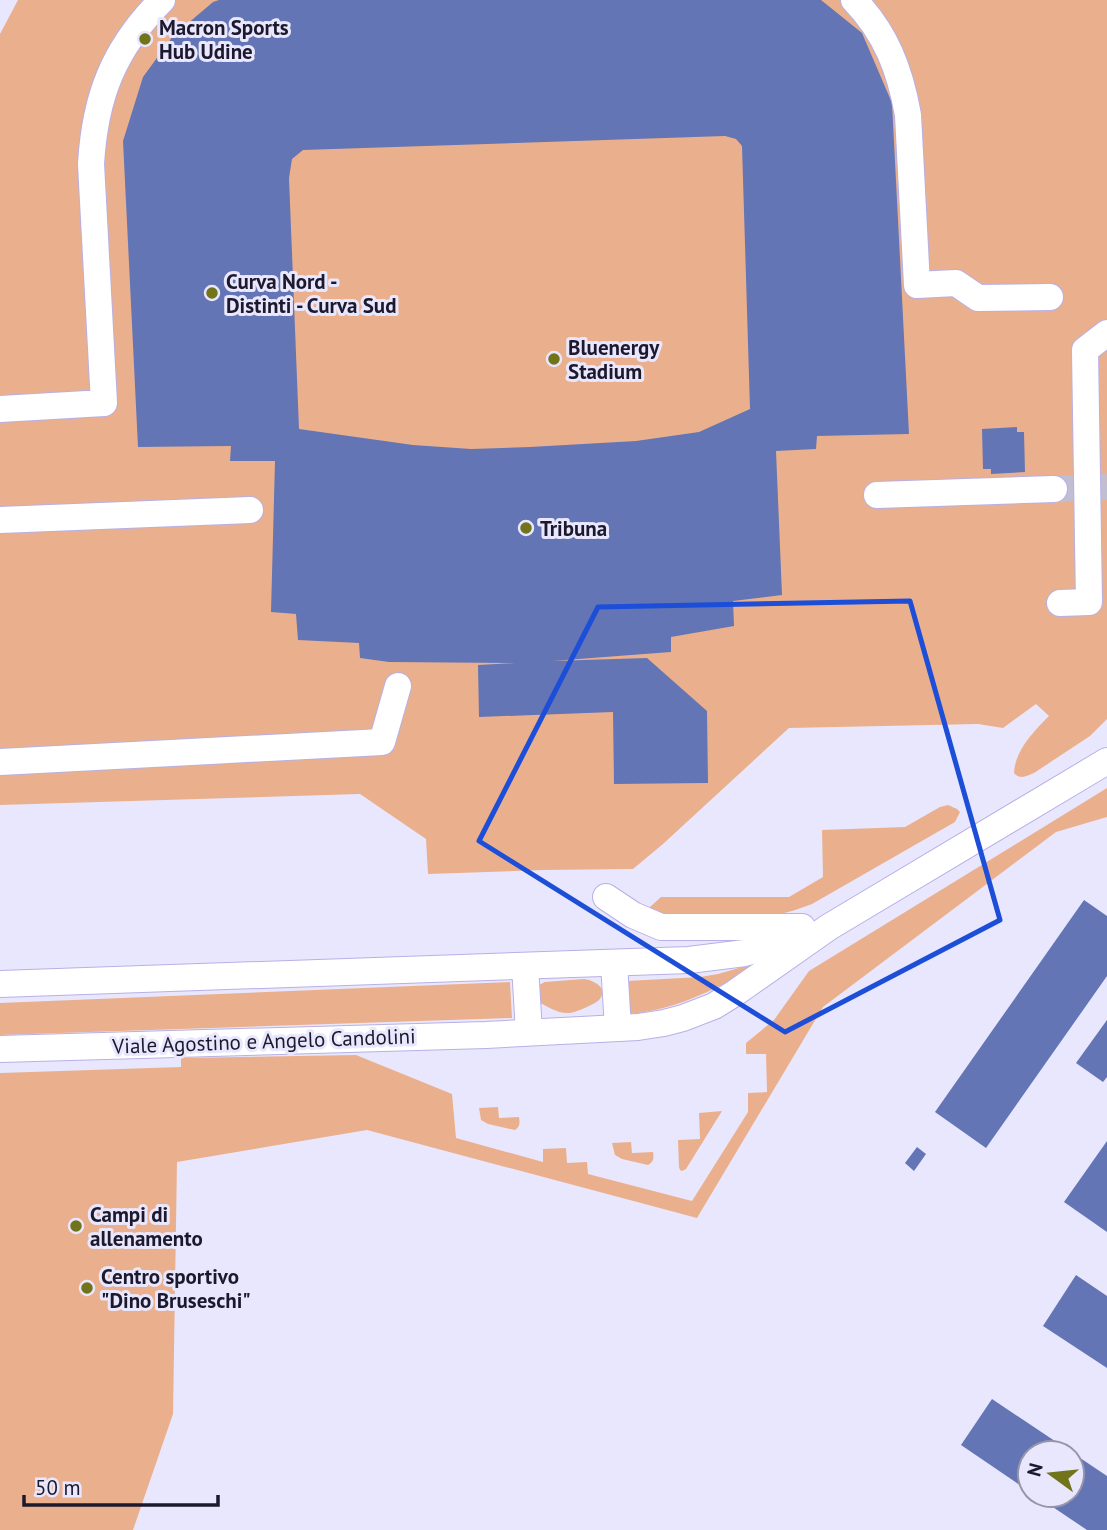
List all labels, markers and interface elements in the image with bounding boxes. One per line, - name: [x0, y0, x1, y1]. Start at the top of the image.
- place label: Macron Sports Hub Udine: [159, 14, 289, 65]
- marker: Macron Sports Hub Udine: [137, 31, 153, 47]
- place label: Curva Nord - Distinti - Curva Sud: [226, 268, 396, 319]
- marker: Curva Nord - Distinti - Curva Sud: [204, 285, 220, 301]
- place label: Bluenergy Stadium: [568, 334, 660, 385]
- marker: Bluenergy Stadium: [546, 351, 562, 367]
- place label: Tribuna: [540, 515, 607, 542]
- marker: Tribuna: [518, 520, 534, 536]
- street label: Viale Agostino e Angelo Candolini: [111, 1022, 416, 1060]
- place label: Campi di allenamento: [90, 1201, 203, 1252]
- marker: Campi di allenamento: [68, 1218, 84, 1234]
- place label: Centro sportivo "Dino Bruseschi": [101, 1263, 251, 1314]
- marker: Centro sportivo "Dino Bruseschi": [79, 1280, 95, 1296]
- north arrow: [1016, 1439, 1086, 1509]
- text: N: [1021, 1460, 1048, 1479]
- scale bar: [24, 1464, 219, 1508]
- text: 50 m: [35, 1474, 81, 1501]

